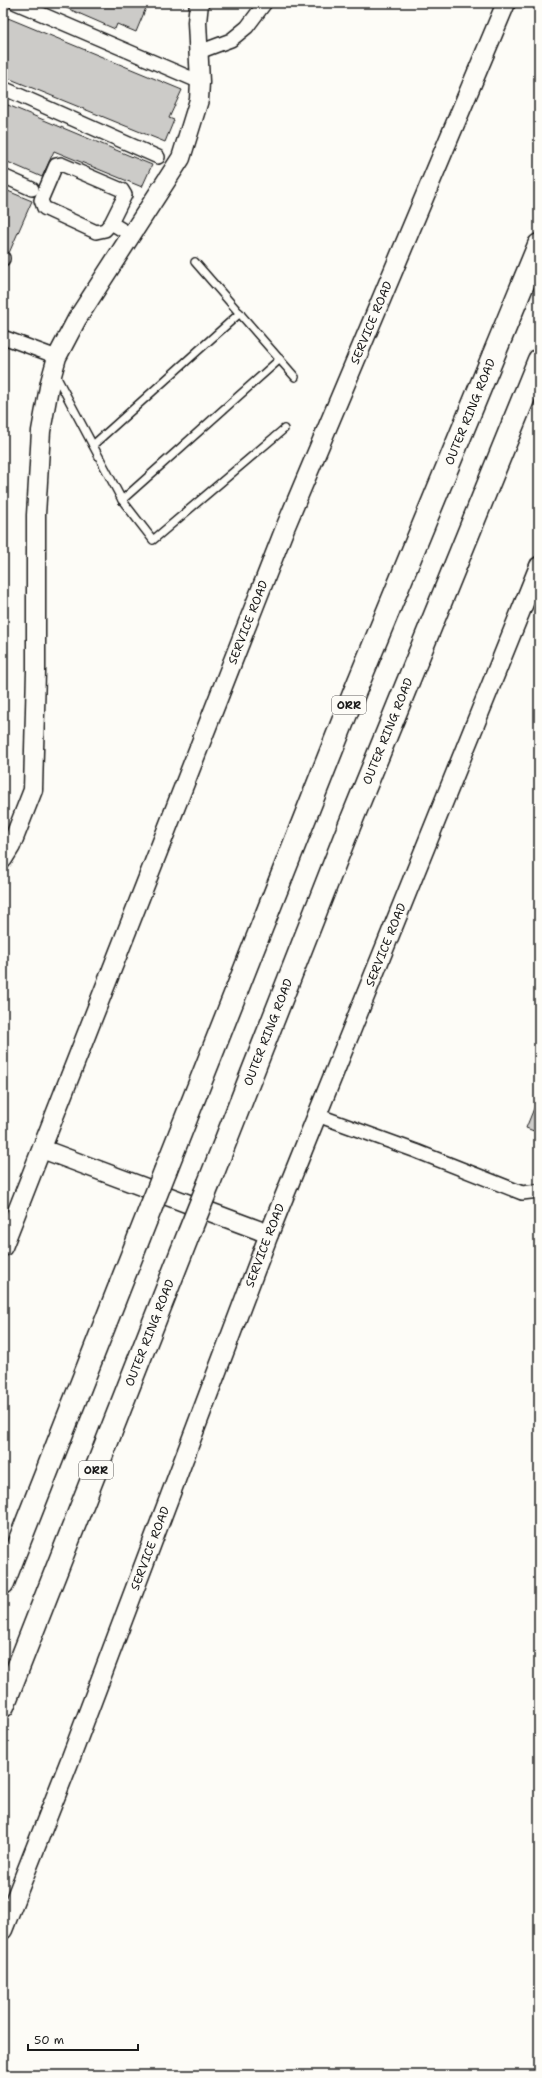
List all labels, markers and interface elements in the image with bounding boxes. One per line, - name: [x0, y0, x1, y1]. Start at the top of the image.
- street label: SERVICE ROAD: [347, 279, 396, 367]
- street label: OUTER RING ROAD: [441, 356, 499, 468]
- street label: SERVICE ROAD: [224, 578, 272, 667]
- street label: OUTER RING ROAD: [359, 675, 417, 787]
- road number: ORR: [332, 696, 366, 714]
- street label: SERVICE ROAD: [362, 901, 410, 989]
- street label: OUTER RING ROAD: [240, 976, 297, 1088]
- street label: SERVICE ROAD: [242, 1201, 289, 1290]
- street label: OUTER RING ROAD: [121, 1277, 178, 1389]
- road number: ORR: [79, 1461, 113, 1479]
- street label: SERVICE ROAD: [127, 1504, 173, 1593]
- scale bar: [28, 2026, 138, 2052]
- text: 50 m: [34, 2032, 64, 2048]

